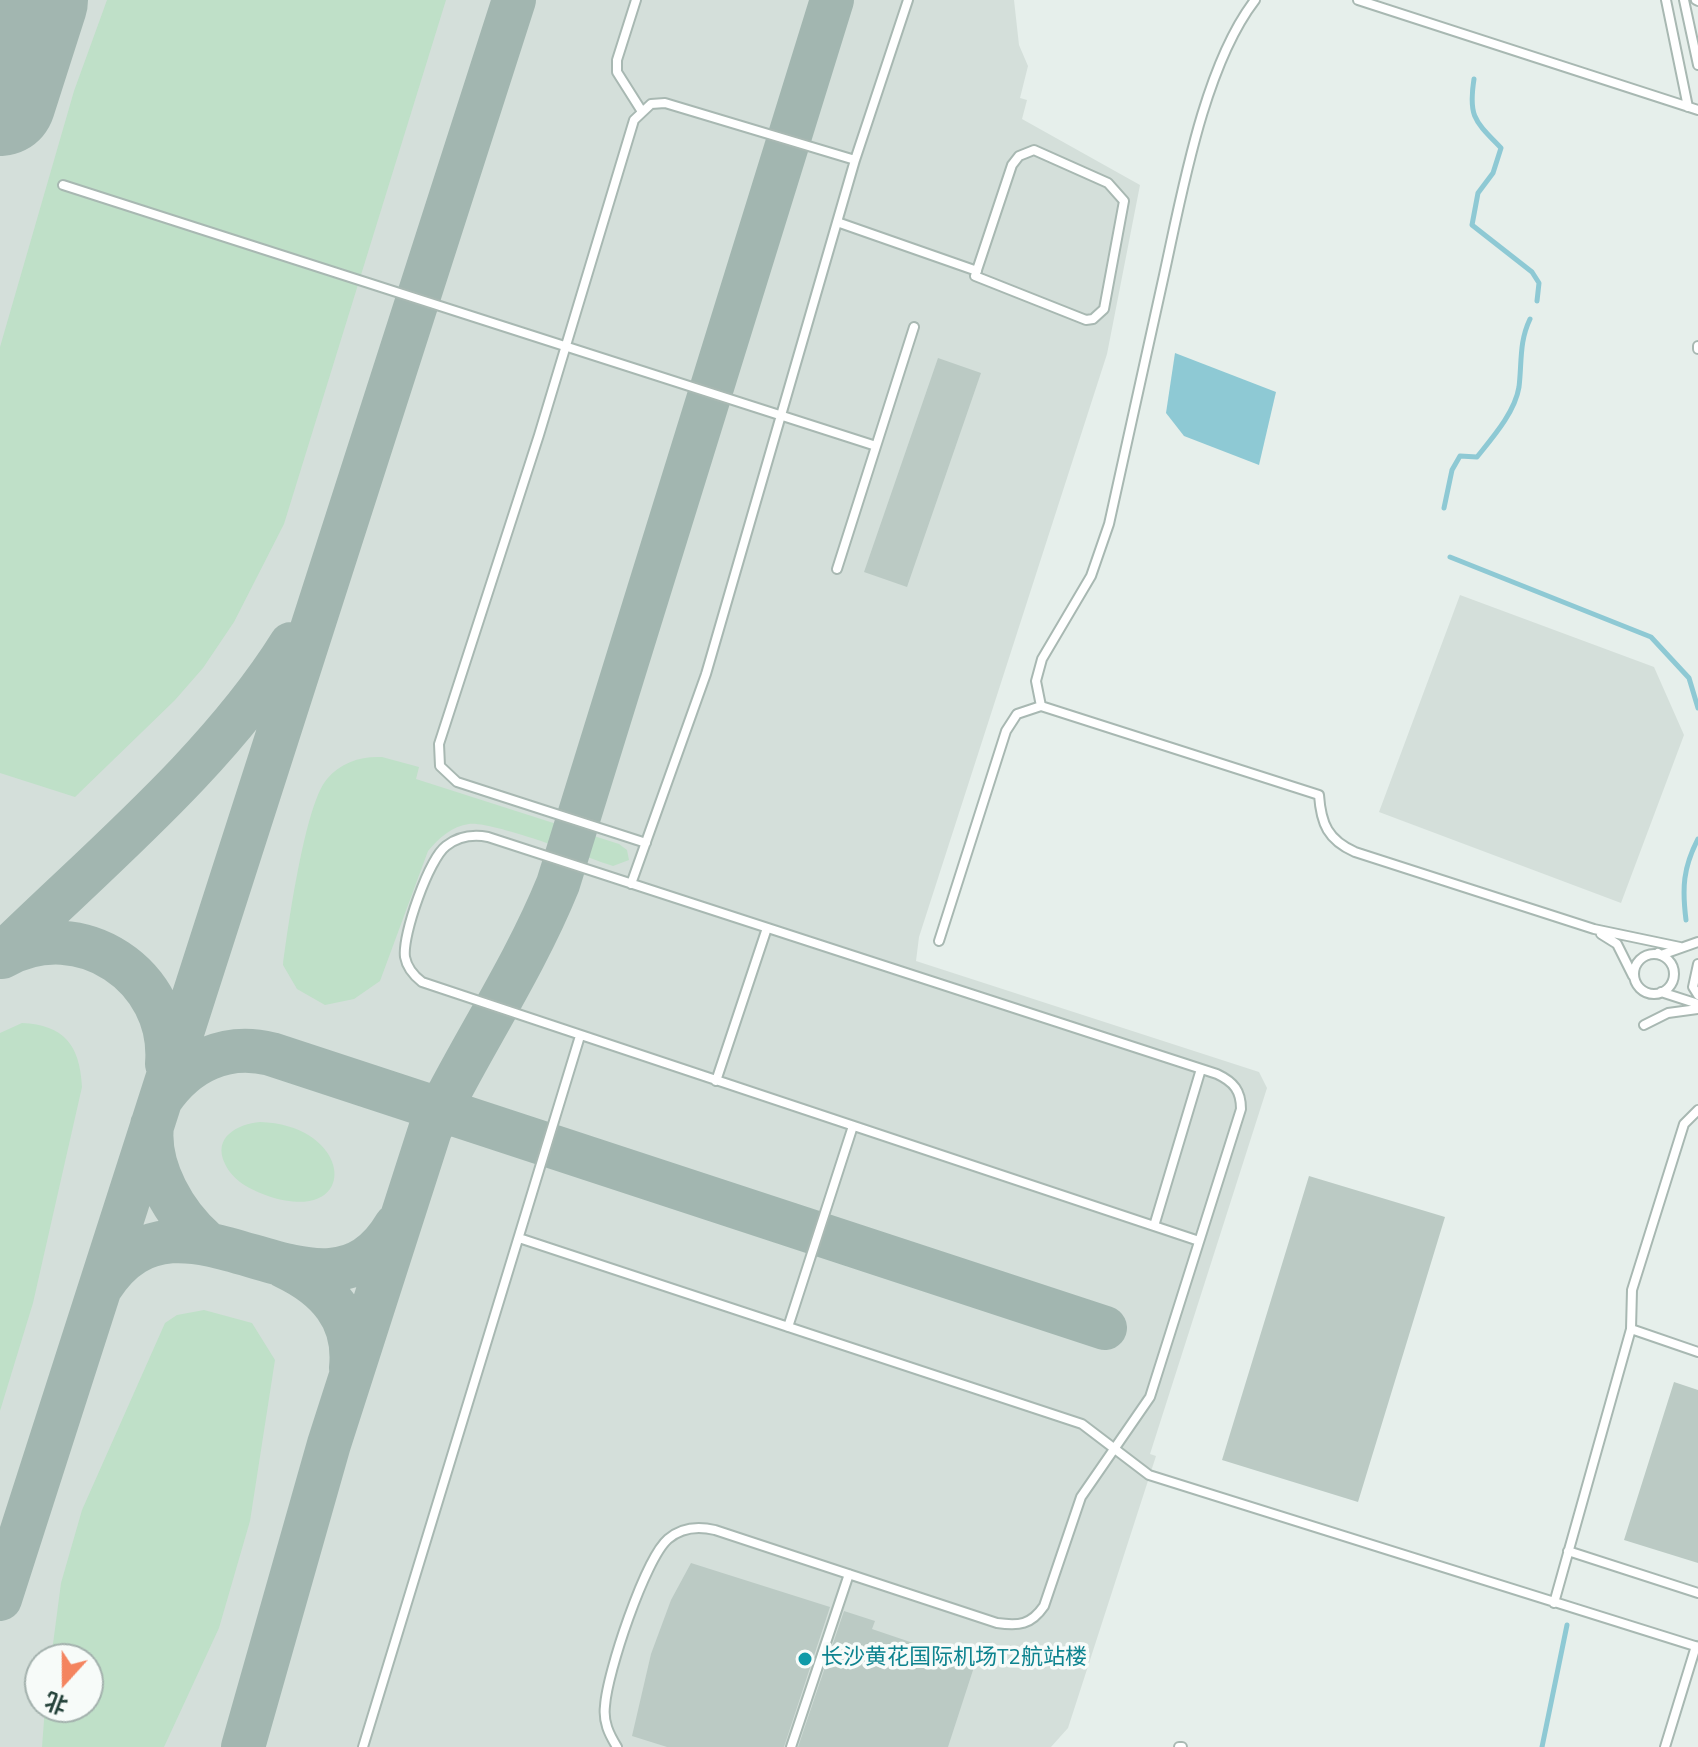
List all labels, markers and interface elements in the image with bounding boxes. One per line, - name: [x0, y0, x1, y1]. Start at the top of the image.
- north arrow: [24, 1643, 104, 1723]
- place label: 长沙黄花国际机场T2航站楼: [821, 1646, 1087, 1672]
- marker: 长沙黄花国际机场T2航站楼: [796, 1650, 814, 1668]
- text: 北: [40, 1684, 72, 1723]

